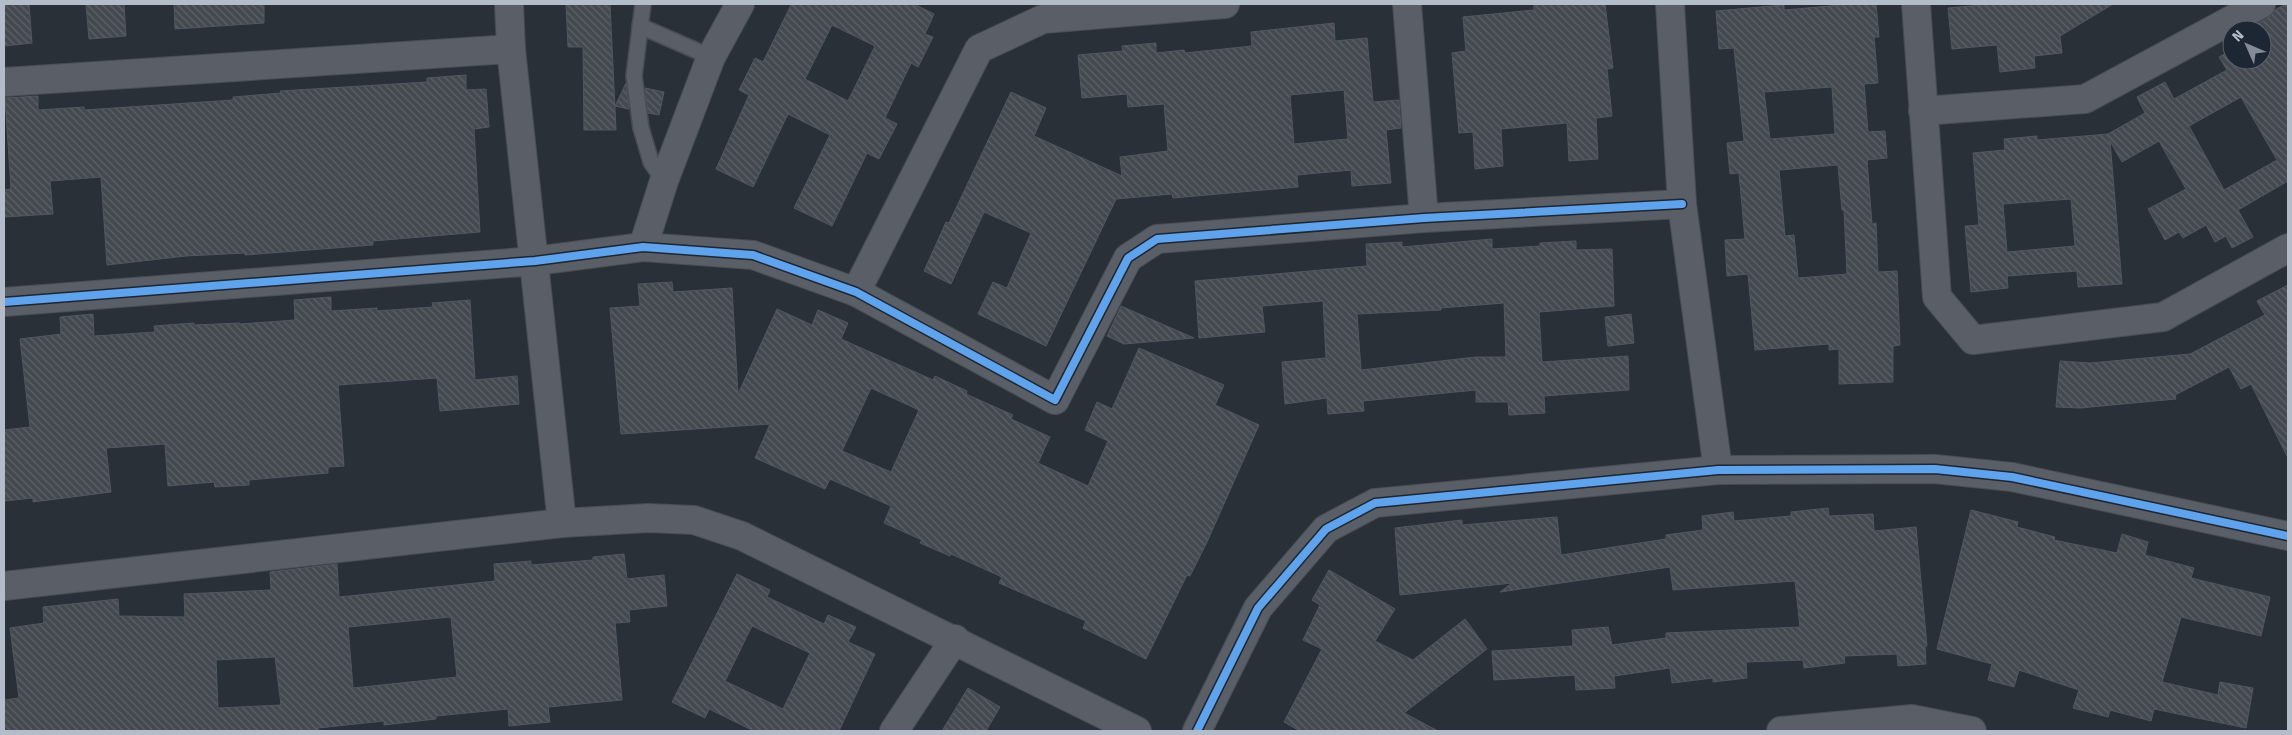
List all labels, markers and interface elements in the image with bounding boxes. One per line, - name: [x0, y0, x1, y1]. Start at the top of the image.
- north arrow: [2222, 20, 2272, 70]
- text: N: [2229, 27, 2247, 45]

